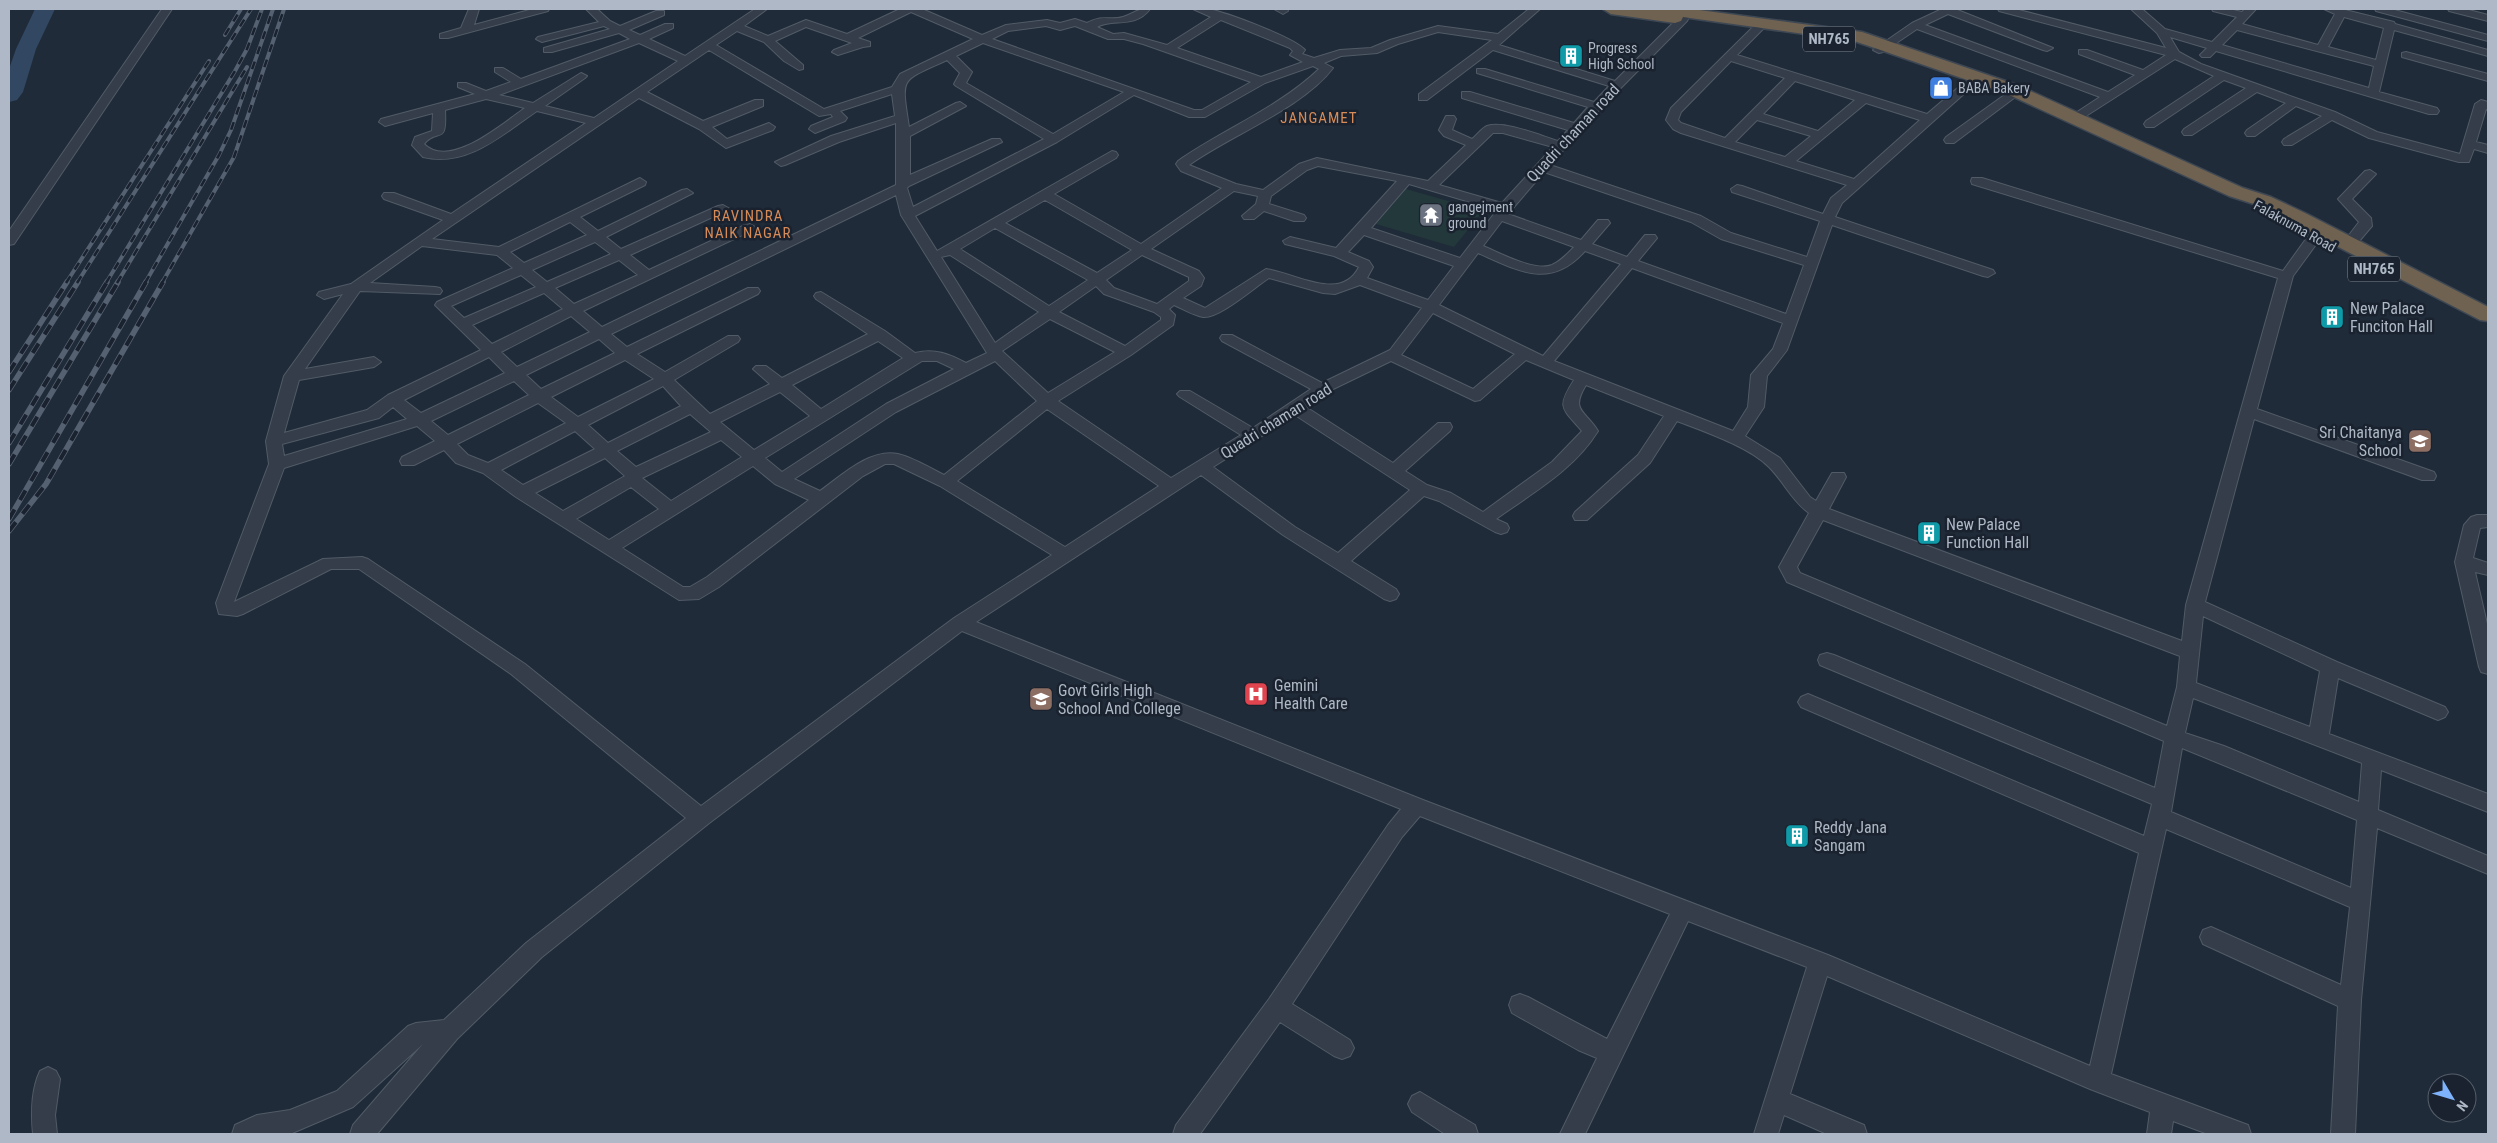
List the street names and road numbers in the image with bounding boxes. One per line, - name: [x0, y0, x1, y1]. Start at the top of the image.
- road number: NH765: [1803, 26, 1855, 52]
- street label: Quadri chaman road: [1523, 80, 1623, 186]
- street label: Falaknuma Road: [2251, 197, 2339, 255]
- road number: NH765: [2348, 256, 2400, 282]
- street label: Quadri chaman road: [1217, 379, 1335, 463]

